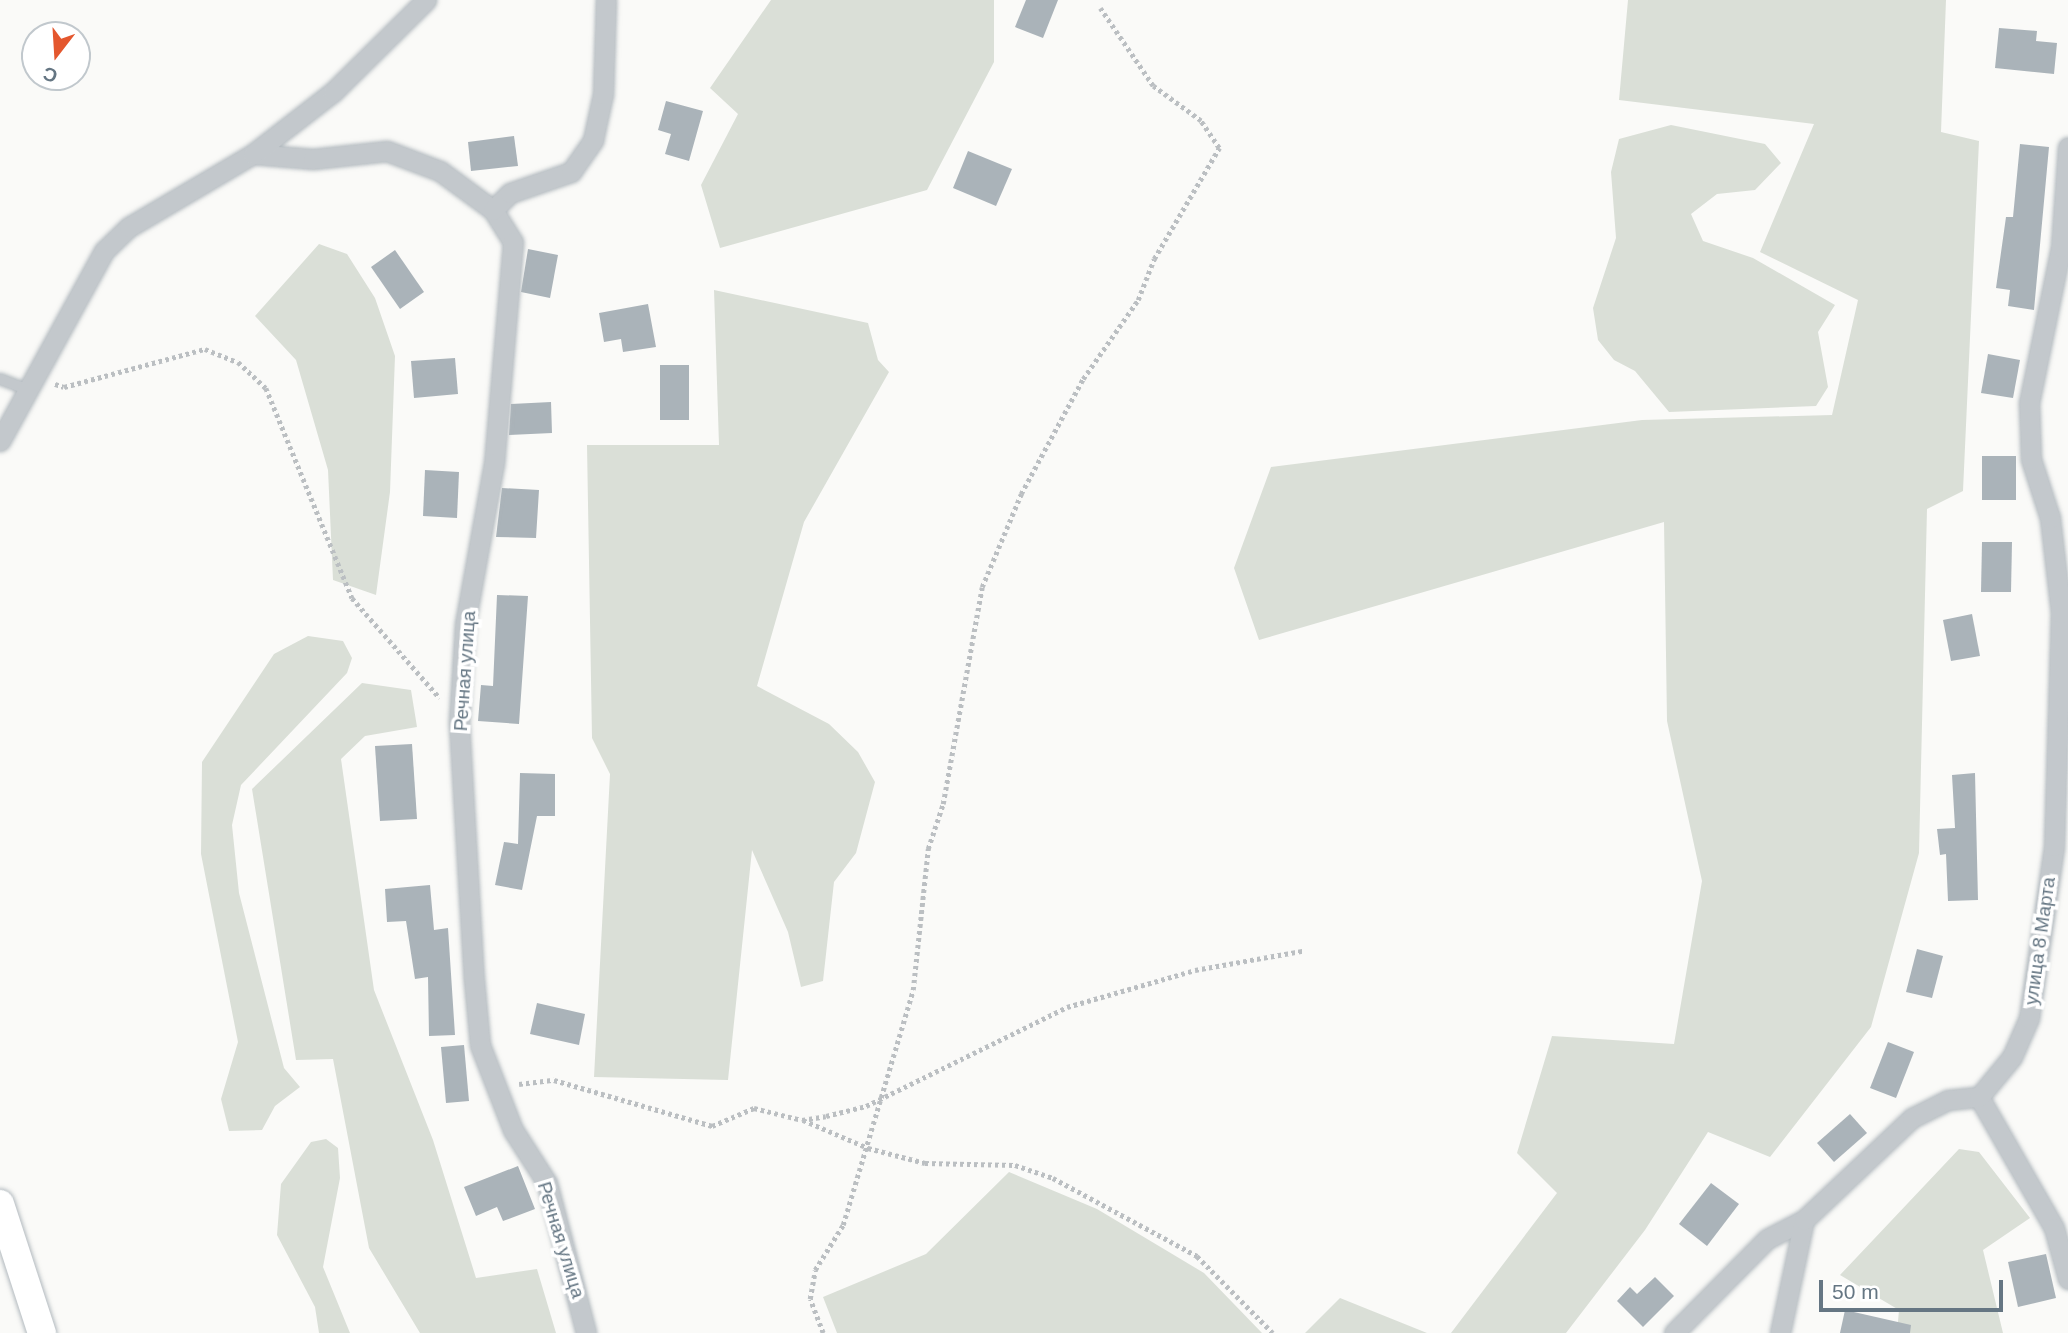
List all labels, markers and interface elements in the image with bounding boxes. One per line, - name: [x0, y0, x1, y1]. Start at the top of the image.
- north arrow: [21, 21, 91, 91]
- text: С: [41, 63, 60, 87]
- street label: Речная улица: [449, 610, 481, 732]
- street label: улица 8 Марта: [2020, 875, 2060, 1007]
- street label: Речная улица: [532, 1179, 590, 1301]
- scale bar: [1823, 1266, 2007, 1310]
- text: 50 m: [1832, 1280, 1879, 1303]

